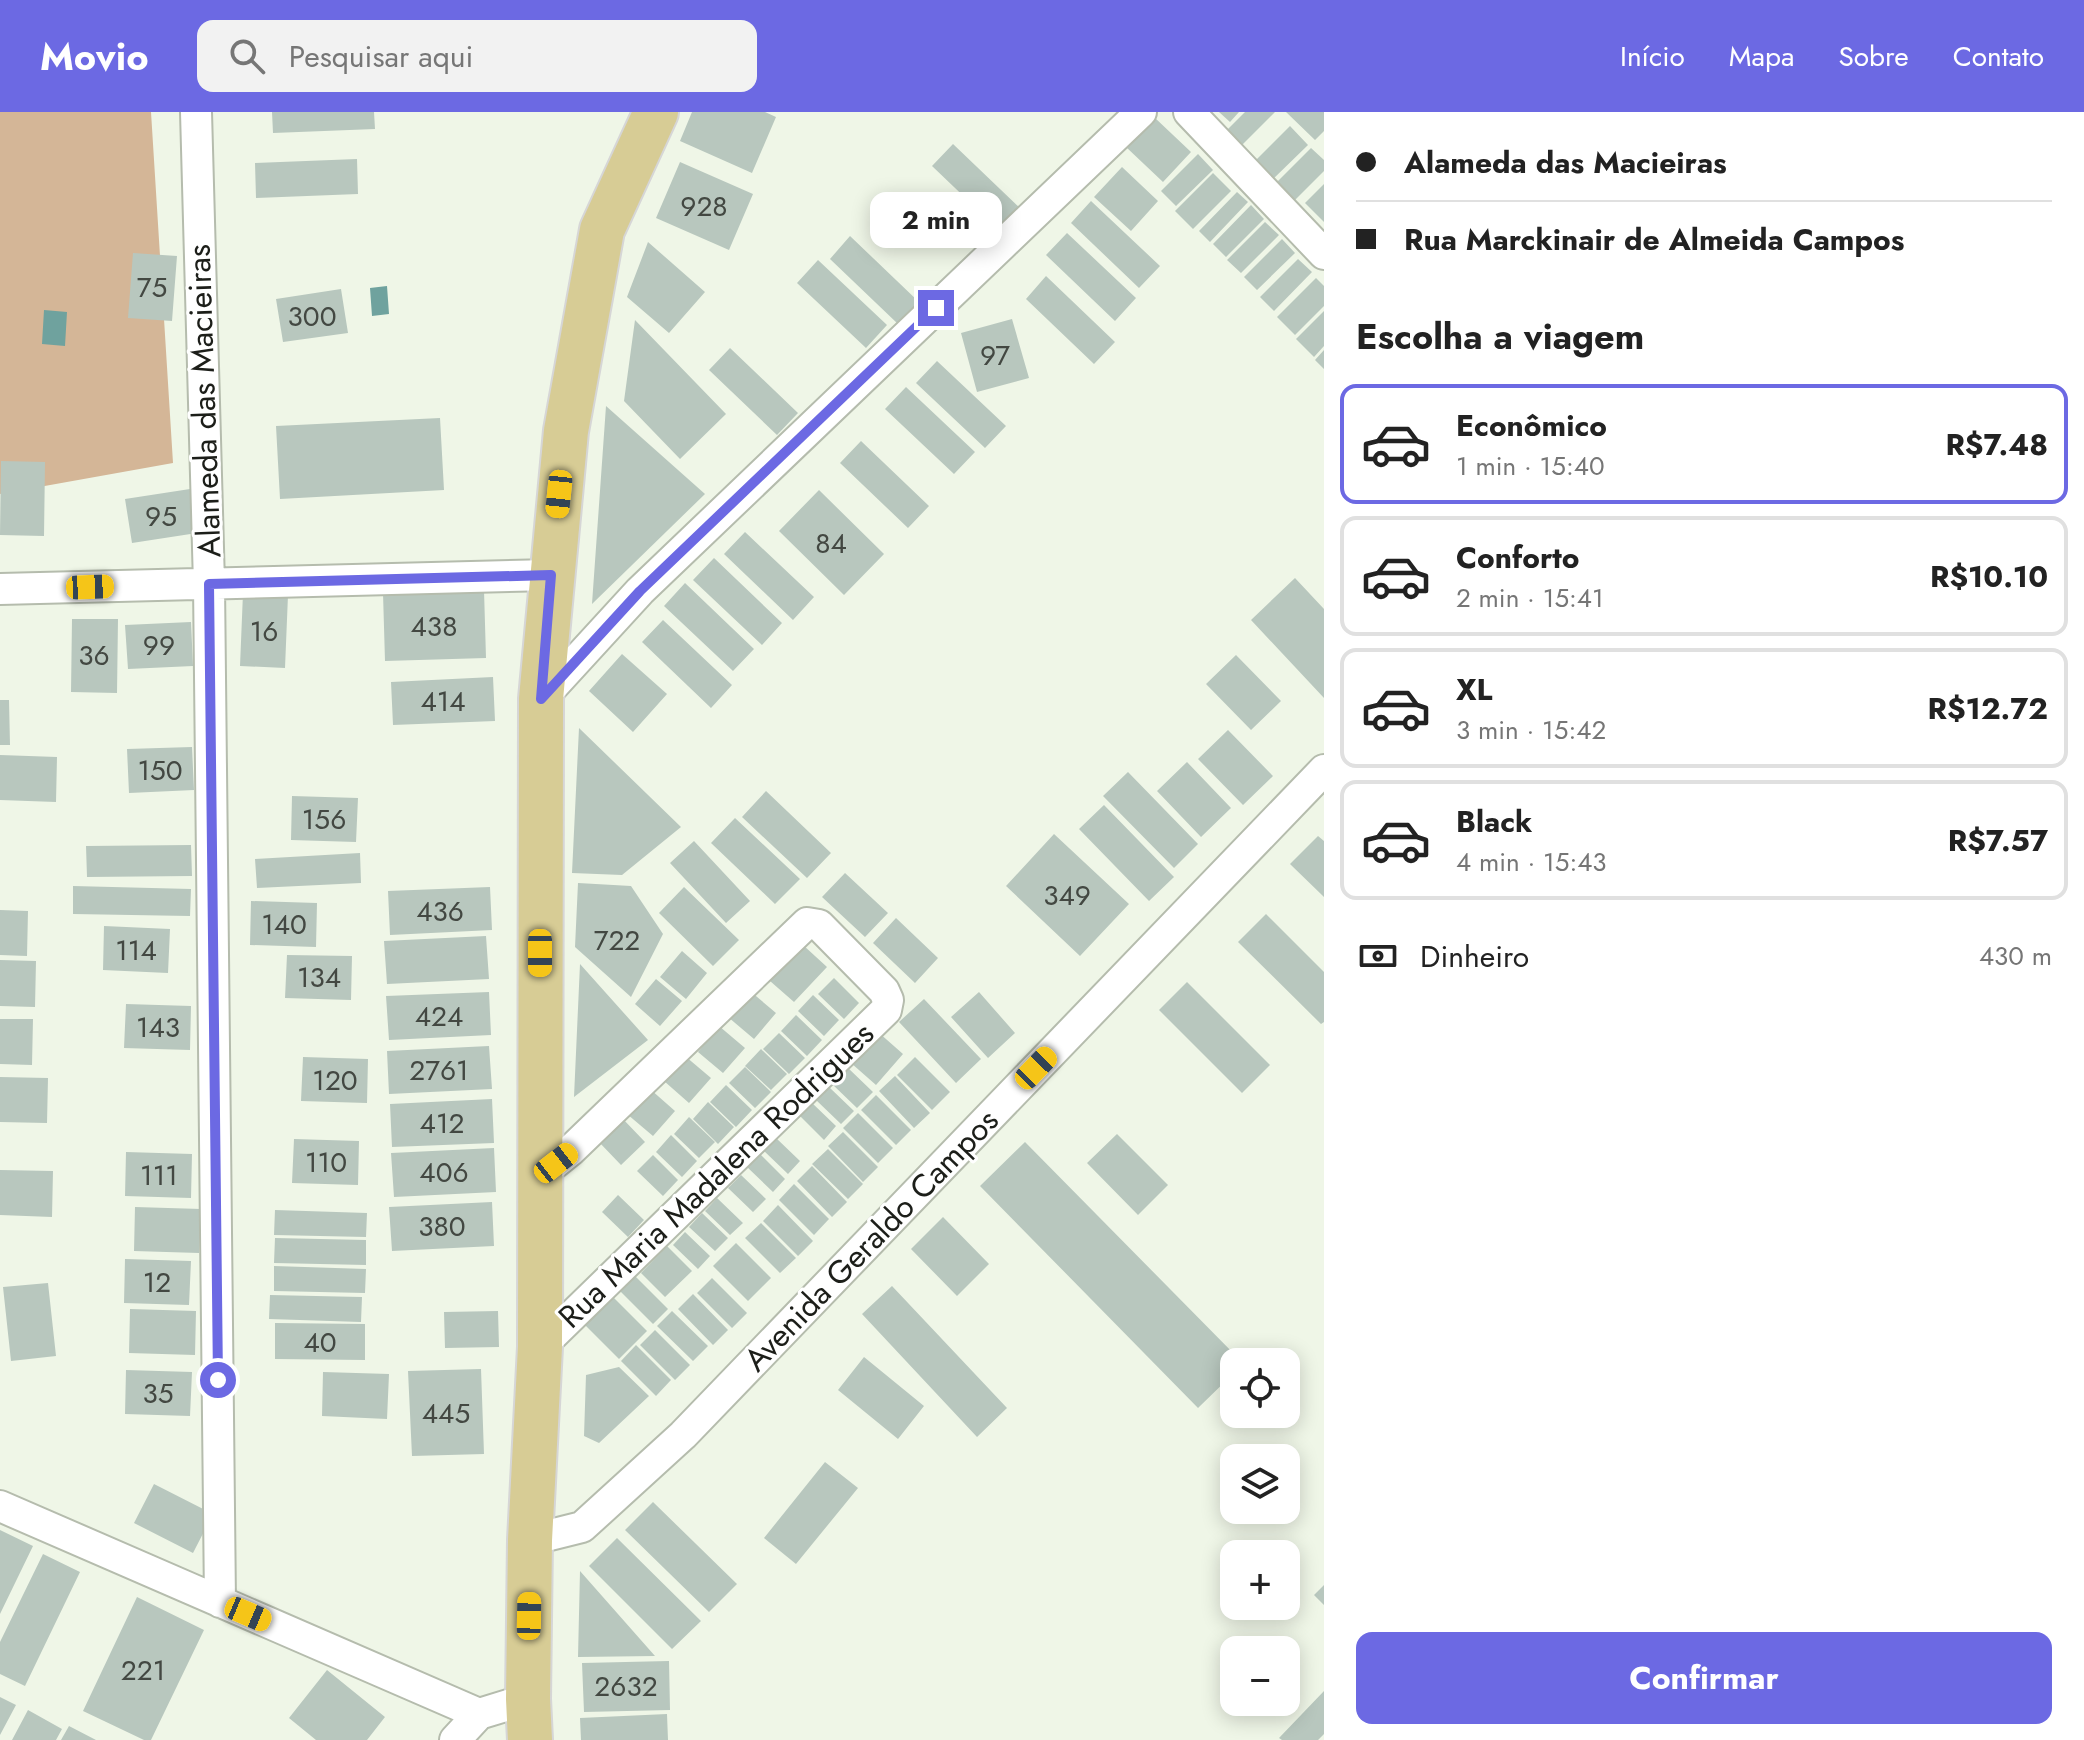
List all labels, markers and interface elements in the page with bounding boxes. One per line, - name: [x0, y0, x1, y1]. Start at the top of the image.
- search box: [197, 20, 757, 92]
- text: Movio: [40, 29, 149, 84]
- icon: search: [225, 34, 269, 78]
- text: Pesquisar aqui: [289, 35, 473, 78]
- text: Início: [1620, 36, 1685, 77]
- text: Mapa: [1729, 36, 1794, 77]
- text: Sobre: [1838, 36, 1909, 77]
- text: Contato: [1953, 36, 2044, 77]
- text: Alameda das Macieiras: [1404, 141, 1727, 184]
- house number: 928: [680, 186, 728, 227]
- callout: 2 min: [870, 192, 1002, 248]
- text: 2 min: [902, 201, 970, 239]
- text: Rua Marckinair de Almeida Campos: [1404, 218, 1904, 261]
- street label: Alameda das Macieiras: [176, 243, 232, 559]
- house number: 75: [137, 267, 167, 308]
- route end: [918, 290, 954, 326]
- house number: 300: [288, 296, 336, 337]
- text: Escolha a viagem: [1356, 310, 1644, 362]
- house number: 97: [980, 335, 1010, 376]
- text: Econômico: [1456, 404, 1607, 447]
- icon: car: [1360, 408, 1432, 480]
- text: R$7.48: [1945, 423, 2048, 466]
- text: 1 min · 15:40: [1456, 447, 1605, 485]
- car: [545, 469, 573, 519]
- house number: 95: [145, 496, 177, 537]
- house number: 84: [815, 523, 847, 564]
- text: Conforto: [1456, 536, 1580, 579]
- icon: car: [1360, 540, 1432, 612]
- text: R$10.10: [1930, 555, 2048, 598]
- car: [66, 574, 114, 600]
- text: 2 min · 15:41: [1456, 579, 1604, 617]
- house number: 438: [411, 606, 457, 647]
- house number: 16: [250, 611, 278, 652]
- house number: 99: [143, 625, 175, 666]
- house number: 36: [78, 635, 110, 676]
- text: XL: [1456, 668, 1492, 711]
- icon: car: [1360, 672, 1432, 744]
- house number: 414: [420, 681, 466, 722]
- text: R$12.72: [1928, 687, 2048, 730]
- text: 3 min · 15:42: [1456, 711, 1606, 749]
- house number: 150: [137, 750, 183, 791]
- house number: 156: [302, 799, 346, 840]
- text: Black: [1456, 800, 1532, 843]
- icon: car: [1360, 804, 1432, 876]
- text: R$7.57: [1948, 819, 2048, 862]
- text: 4 min · 15:43: [1456, 843, 1607, 881]
- house number: 349: [1043, 875, 1091, 916]
- house number: 436: [416, 891, 464, 932]
- house number: 140: [261, 904, 307, 945]
- house number: 722: [594, 920, 640, 961]
- car: [528, 929, 552, 977]
- house number: 114: [115, 930, 157, 971]
- icon: cash: [1356, 934, 1400, 978]
- text: Dinheiro: [1420, 935, 1529, 978]
- text: 430 m: [1979, 937, 2052, 975]
- house number: 134: [297, 957, 341, 998]
- house number: 424: [415, 996, 463, 1037]
- house number: 143: [136, 1007, 180, 1048]
- street label: Rua Maria Madalena Rodrigues: [548, 1011, 884, 1339]
- car: [1011, 1042, 1061, 1094]
- house number: 2761: [409, 1050, 469, 1091]
- house number: 120: [312, 1060, 358, 1101]
- street label: Avenida Geraldo Campos: [733, 1098, 1009, 1382]
- house number: 412: [420, 1103, 464, 1144]
- car: [530, 1139, 582, 1187]
- house number: 110: [305, 1142, 347, 1183]
- house number: 406: [419, 1152, 469, 1193]
- house number: 111: [140, 1155, 178, 1196]
- house number: 380: [418, 1206, 466, 1247]
- house number: 12: [143, 1262, 171, 1303]
- house number: 40: [303, 1322, 337, 1363]
- map controls: [1220, 1348, 1300, 1716]
- button: locate: [1220, 1348, 1300, 1428]
- route start: [200, 1362, 236, 1398]
- house number: 35: [142, 1373, 174, 1414]
- house number: 445: [422, 1393, 470, 1434]
- button: layers: [1220, 1444, 1300, 1524]
- button: +: [1220, 1540, 1300, 1620]
- car: [517, 1592, 541, 1640]
- car: [221, 1594, 275, 1634]
- button: Confirmar: [1356, 1632, 2052, 1724]
- button: −: [1220, 1636, 1300, 1716]
- house number: 221: [121, 1650, 165, 1691]
- house number: 2632: [594, 1666, 658, 1707]

